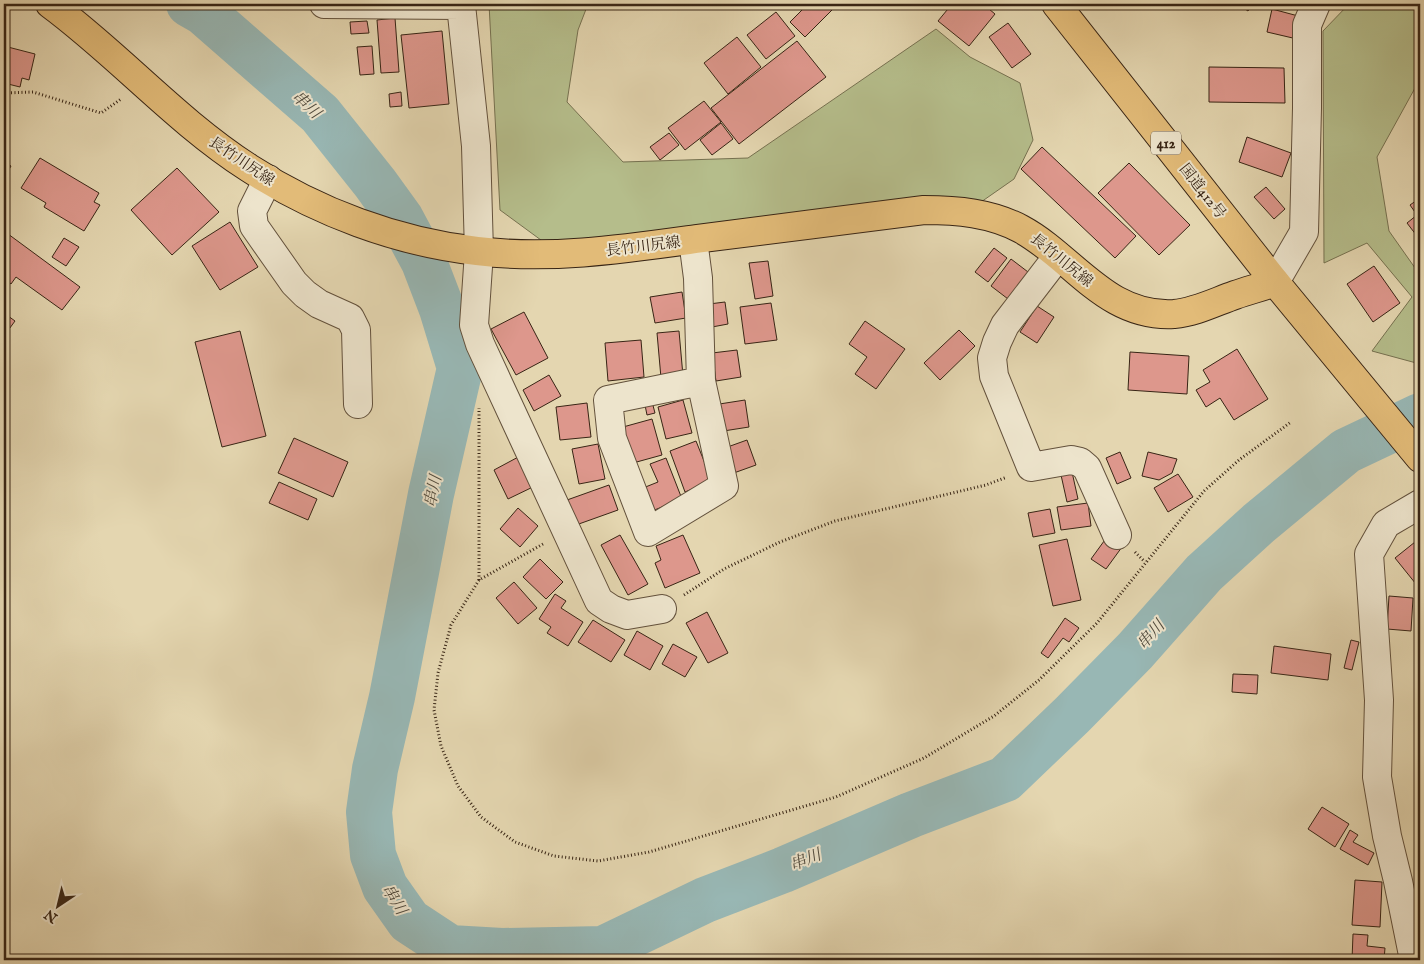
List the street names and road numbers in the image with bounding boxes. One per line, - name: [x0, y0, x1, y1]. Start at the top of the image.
- road number: 412: [1151, 132, 1181, 154]
- street label: 長竹川尻線: [205, 133, 278, 190]
- street label: 国道412号: [1175, 160, 1230, 223]
- street label: 長竹川尻線: [1027, 229, 1097, 291]
- street label: 長竹川尻線: [605, 232, 681, 260]

